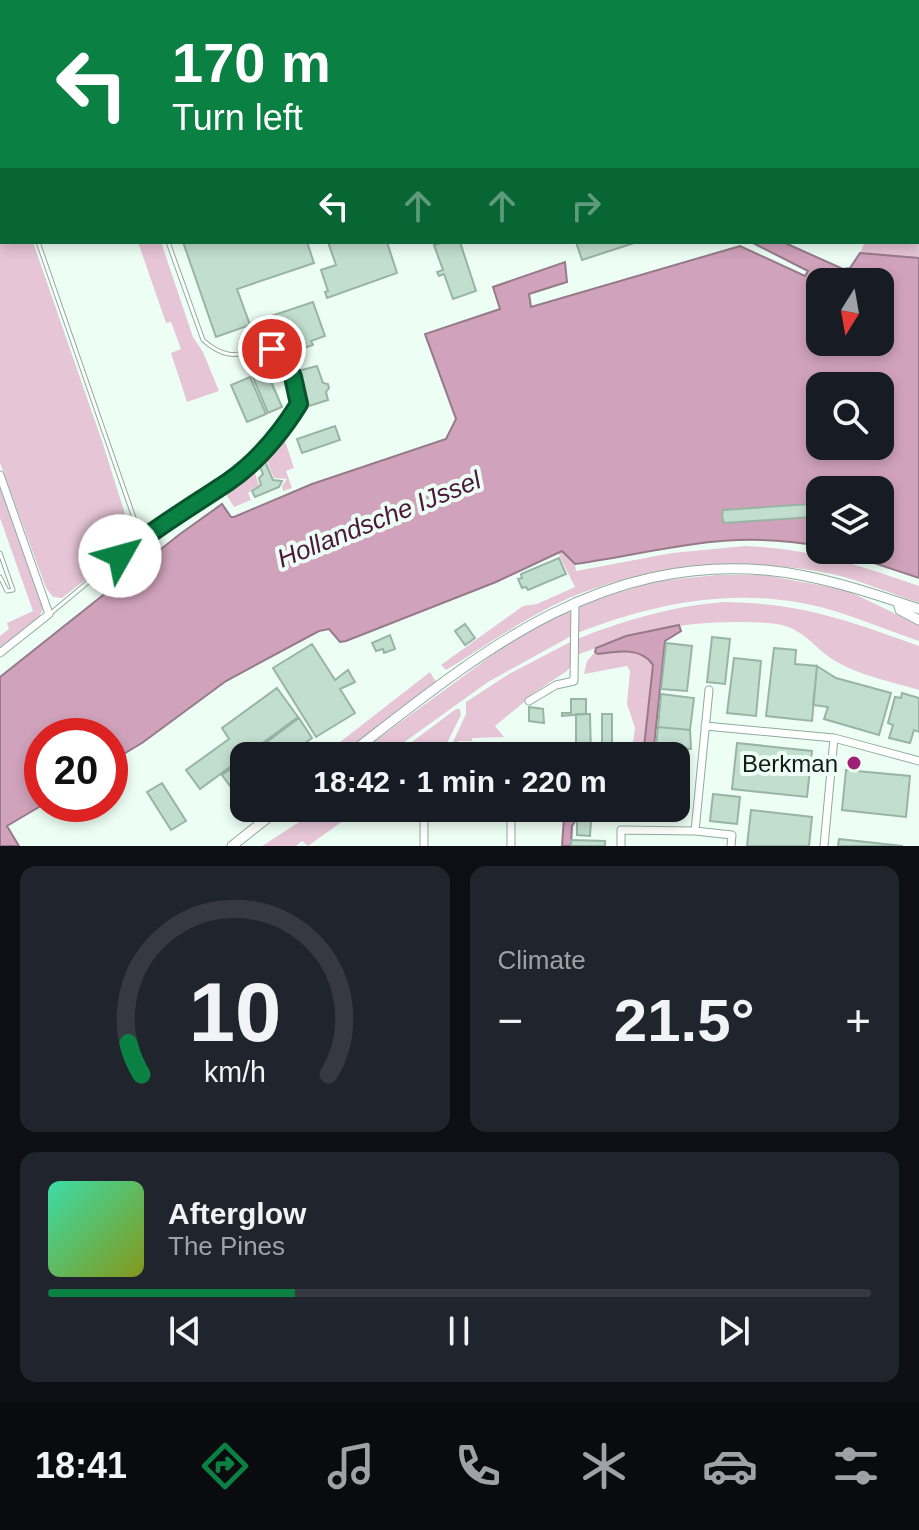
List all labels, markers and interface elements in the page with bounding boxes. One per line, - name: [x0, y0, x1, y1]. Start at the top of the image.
- text: 170 m: [172, 31, 331, 94]
- icon: left: [40, 32, 144, 136]
- text: Turn left: [172, 97, 303, 138]
- icon: left: [312, 184, 356, 228]
- icon: ahead: [396, 184, 440, 228]
- icon: ahead: [480, 184, 524, 228]
- icon: right: [564, 184, 608, 228]
- north arrow: [806, 268, 894, 356]
- map controls: [806, 268, 894, 564]
- pin: [238, 315, 306, 383]
- icon: arrive: [250, 327, 294, 371]
- button: search: [806, 372, 894, 460]
- water label: Hollandsche IJssel: [273, 464, 486, 574]
- button: layers: [806, 476, 894, 564]
- position arrow: [78, 514, 162, 598]
- speed limit sign: 20: [24, 718, 128, 822]
- place label: Berkman: [742, 750, 838, 777]
- marker: Berkman: [845, 754, 863, 772]
- text: 18:42 · 1 min · 220 m: [313, 765, 607, 798]
- text: Climate: [498, 945, 586, 975]
- text: 10: [188, 966, 281, 1059]
- text: 21.5°: [614, 987, 755, 1054]
- text: −: [498, 996, 523, 1045]
- text: +: [845, 996, 871, 1045]
- text: km/h: [204, 1056, 266, 1088]
- text: Afterglow: [168, 1197, 306, 1230]
- text: The Pines: [168, 1231, 285, 1261]
- icon: previous: [163, 1309, 207, 1353]
- icon: pause: [437, 1309, 481, 1353]
- icon: next: [712, 1309, 756, 1353]
- icon: directions: [197, 1438, 253, 1494]
- icon: music: [323, 1438, 379, 1494]
- icon: phone: [450, 1438, 506, 1494]
- icon: climate: [576, 1438, 632, 1494]
- icon: car: [702, 1438, 758, 1494]
- icon: filters: [828, 1438, 884, 1494]
- text: 18:41: [35, 1445, 127, 1486]

